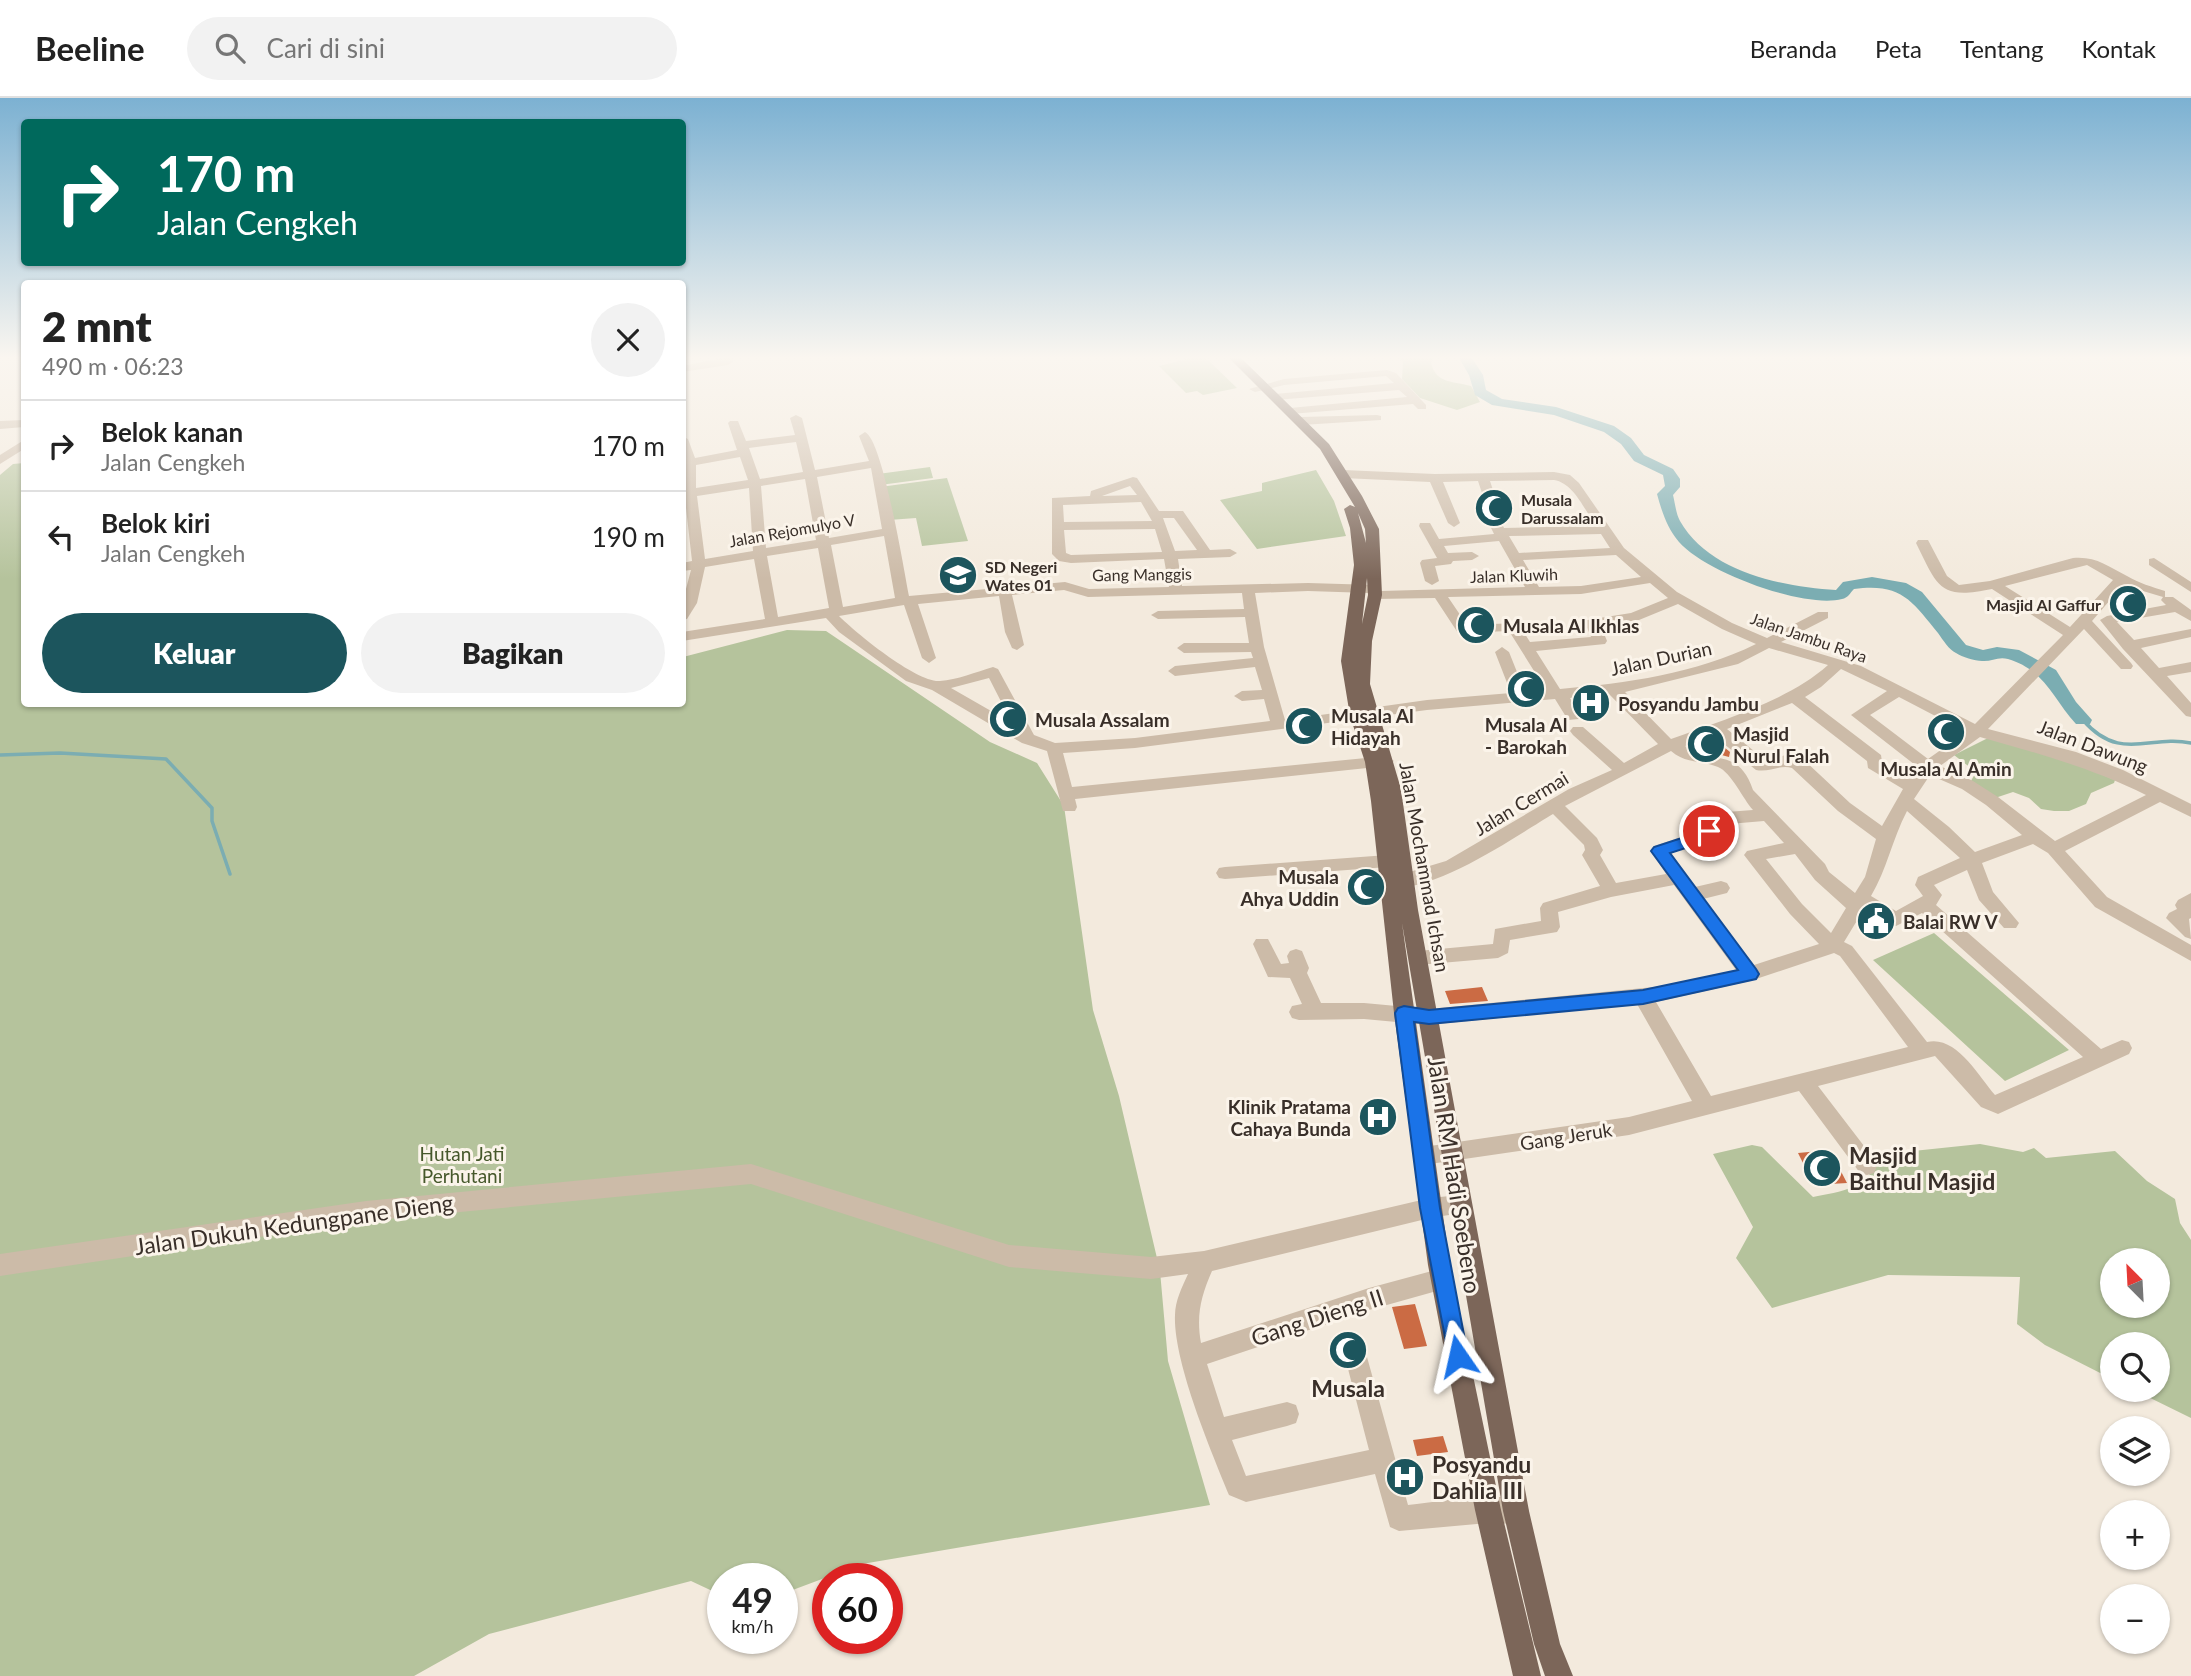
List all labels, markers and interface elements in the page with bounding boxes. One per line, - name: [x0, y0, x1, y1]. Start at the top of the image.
- search box: [187, 17, 677, 80]
- text: Beeline: [35, 28, 145, 68]
- icon: search: [211, 29, 249, 67]
- text: Cari di sini: [267, 32, 385, 64]
- text: Beranda: [1750, 34, 1837, 63]
- text: Peta: [1875, 34, 1922, 63]
- text: Tentang: [1960, 34, 2043, 63]
- text: Kontak: [2081, 34, 2156, 63]
- text: 170 m: [157, 144, 295, 202]
- icon: right: [42, 147, 133, 238]
- text: Jalan Cengkeh: [157, 203, 358, 242]
- text: 2 mnt: [42, 301, 152, 351]
- button: close: [591, 303, 665, 377]
- text: 490 m · 06:23: [42, 352, 184, 380]
- text: Belok kanan: [101, 416, 243, 448]
- icon: right: [42, 427, 80, 465]
- text: 170 m: [592, 430, 665, 462]
- text: Jalan Cengkeh: [101, 448, 245, 476]
- mosque icon: Musala Darussalam: [1473, 487, 1515, 529]
- place label: Musala Darussalam: [1521, 490, 1604, 527]
- text: Belok kiri: [101, 507, 210, 539]
- street label: Jalan Rejomulyo V: [728, 510, 857, 550]
- icon: left: [42, 518, 80, 556]
- text: 190 m: [592, 521, 665, 553]
- text: Jalan Cengkeh: [101, 539, 245, 567]
- school or university icon: SD Negeri Wates 01: [937, 554, 979, 596]
- place label: SD Negeri Wates 01: [985, 557, 1057, 594]
- street label: Gang Manggis: [1092, 564, 1192, 584]
- street label: Jalan Kluwih: [1470, 564, 1558, 586]
- mosque icon: Masjid Al Gaffur: [2107, 583, 2149, 625]
- place label: Masjid Al Gaffur: [1986, 595, 2101, 614]
- mosque icon: Musala Al Ikhlas: [1455, 604, 1497, 646]
- street label: Jalan Jambu Raya: [1748, 608, 1870, 666]
- button: Keluar: [42, 613, 347, 693]
- button: Bagikan: [361, 613, 665, 693]
- place label: Musala Al Ikhlas: [1503, 614, 1639, 637]
- street label: Jalan Durian: [1608, 636, 1714, 680]
- mosque icon: Musala Al - Barokah: [1505, 668, 1547, 710]
- hospital icon: Posyandu Jambu: [1570, 682, 1612, 724]
- place label: Posyandu Jambu: [1618, 692, 1759, 715]
- mosque icon: Musala Assalam: [987, 698, 1029, 740]
- place label: Musala Al Hidayah: [1331, 704, 1414, 749]
- mosque icon: Musala Al Hidayah: [1283, 705, 1325, 747]
- place label: Musala Assalam: [1035, 708, 1170, 731]
- mosque icon: Musala Al Amin: [1925, 711, 1967, 753]
- place label: Musala Al - Barokah: [1485, 713, 1567, 758]
- street label: Jalan Dawung: [2035, 714, 2151, 778]
- place label: Masjid Nurul Falah: [1733, 722, 1830, 767]
- mosque icon: Masjid Nurul Falah: [1685, 723, 1727, 765]
- place label: Musala Al Amin: [1880, 757, 2012, 780]
- street label: Jalan Mochammad Ichsan: [1395, 760, 1455, 974]
- street label: Jalan Cermai: [1470, 766, 1572, 840]
- pin: [1679, 801, 1739, 861]
- icon: arrive: [1690, 812, 1728, 850]
- place label: Musala Ahya Uddin: [1239, 865, 1339, 910]
- mosque icon: Musala Ahya Uddin: [1345, 866, 1387, 908]
- public building icon: Balai RW V: [1855, 900, 1897, 942]
- place label: Balai RW V: [1903, 910, 1998, 933]
- street label: Jalan RM Hadi Soebeno: [1422, 1055, 1488, 1295]
- place label: Klinik Pratama Cahaya Bunda: [1228, 1095, 1351, 1140]
- hospital icon: Klinik Pratama Cahaya Bunda: [1357, 1096, 1399, 1138]
- street label: Gang Jeruk: [1518, 1117, 1614, 1155]
- place label: Masjid Baithul Masjid: [1849, 1141, 1995, 1195]
- park label: Hutan Jati Perhutani: [420, 1142, 504, 1187]
- mosque icon: Masjid Baithul Masjid: [1801, 1147, 1843, 1189]
- street label: Jalan Dukuh Kedungpane Dieng: [133, 1188, 455, 1260]
- north arrow: [2100, 1248, 2170, 1318]
- map controls: [2100, 1248, 2170, 1654]
- street label: Gang Dieng II: [1247, 1282, 1387, 1352]
- position arrow: [1421, 1319, 1495, 1393]
- mosque icon: Musala: [1327, 1329, 1369, 1371]
- button: search: [2100, 1332, 2170, 1402]
- place label: Musala: [1311, 1374, 1385, 1402]
- button: layers: [2100, 1416, 2170, 1486]
- place label: Posyandu Dahlia III: [1432, 1450, 1531, 1504]
- hospital icon: Posyandu Dahlia III: [1384, 1456, 1426, 1498]
- button: +: [2100, 1500, 2170, 1570]
- speed limit sign: 60: [812, 1563, 903, 1654]
- text: 49: [732, 1578, 773, 1620]
- button: −: [2100, 1584, 2170, 1654]
- text: km/h: [731, 1615, 774, 1637]

